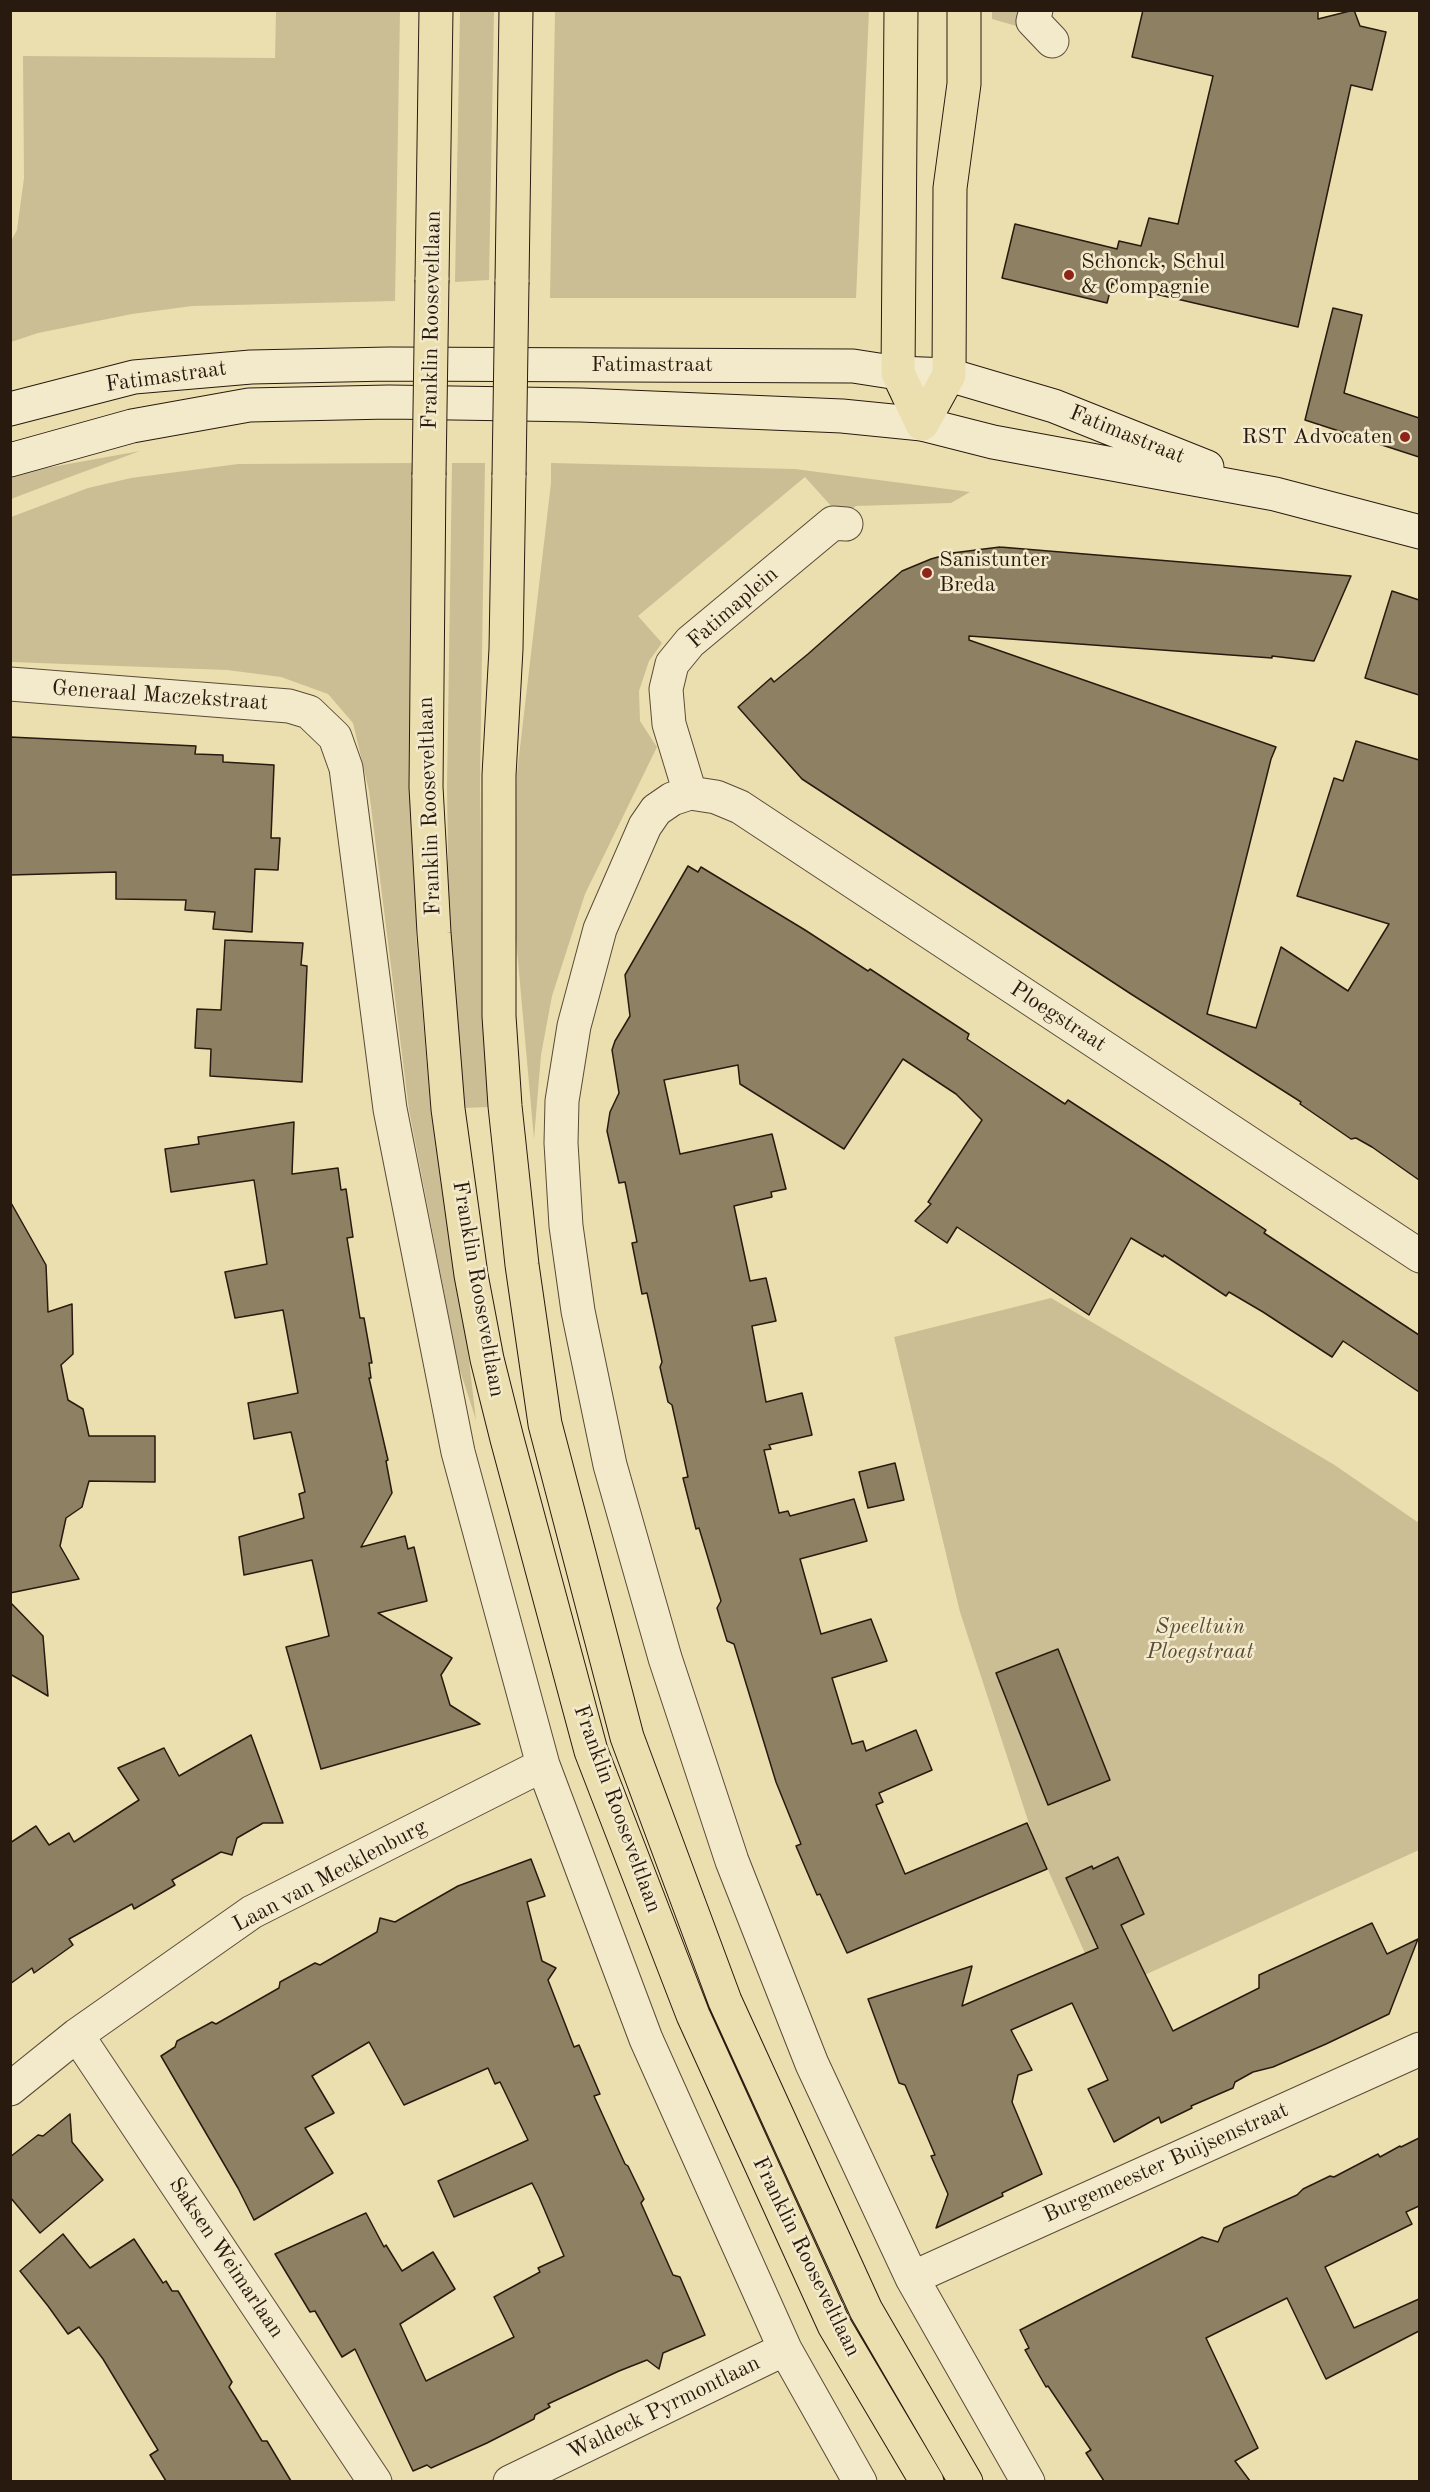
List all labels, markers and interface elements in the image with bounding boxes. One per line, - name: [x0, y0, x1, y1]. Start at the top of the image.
- street label: Franklin Rooseveltlaan: [417, 210, 447, 430]
- place label: Schonck, Schul & Compagnie: [1081, 249, 1225, 300]
- marker: Schonck, Schul & Compagnie: [1062, 268, 1076, 282]
- street label: Fatimastraat: [591, 352, 713, 378]
- street label: Fatimastraat: [104, 355, 228, 399]
- street label: Fatimastraat: [1065, 400, 1189, 470]
- place label: RST Advocaten: [1242, 424, 1393, 450]
- marker: RST Advocaten: [1398, 430, 1412, 444]
- place label: Sanistunter Breda: [939, 547, 1049, 598]
- street label: Fatimaplein: [682, 561, 784, 655]
- marker: Sanistunter Breda: [920, 566, 934, 580]
- street label: Generaal Maczekstraat: [51, 675, 269, 717]
- street label: Franklin Rooseveltlaan: [413, 696, 447, 916]
- street label: Ploegstraat: [1005, 976, 1111, 1058]
- street label: Franklin Rooseveltlaan: [446, 1179, 510, 1399]
- park label: Speeltuin Ploegstraat: [1147, 1614, 1253, 1666]
- street label: Franklin Rooseveltlaan: [567, 1702, 667, 1916]
- street label: Laan van Mecklenburg: [229, 1814, 431, 1938]
- street label: Burgemeester Buijsenstraat: [1039, 2097, 1293, 2229]
- street label: Franklin Rooseveltlaan: [746, 2153, 866, 2361]
- street label: Saksen Weimarlaan: [162, 2173, 290, 2343]
- street label: Waldeck Pyrmontlaan: [564, 2350, 764, 2466]

